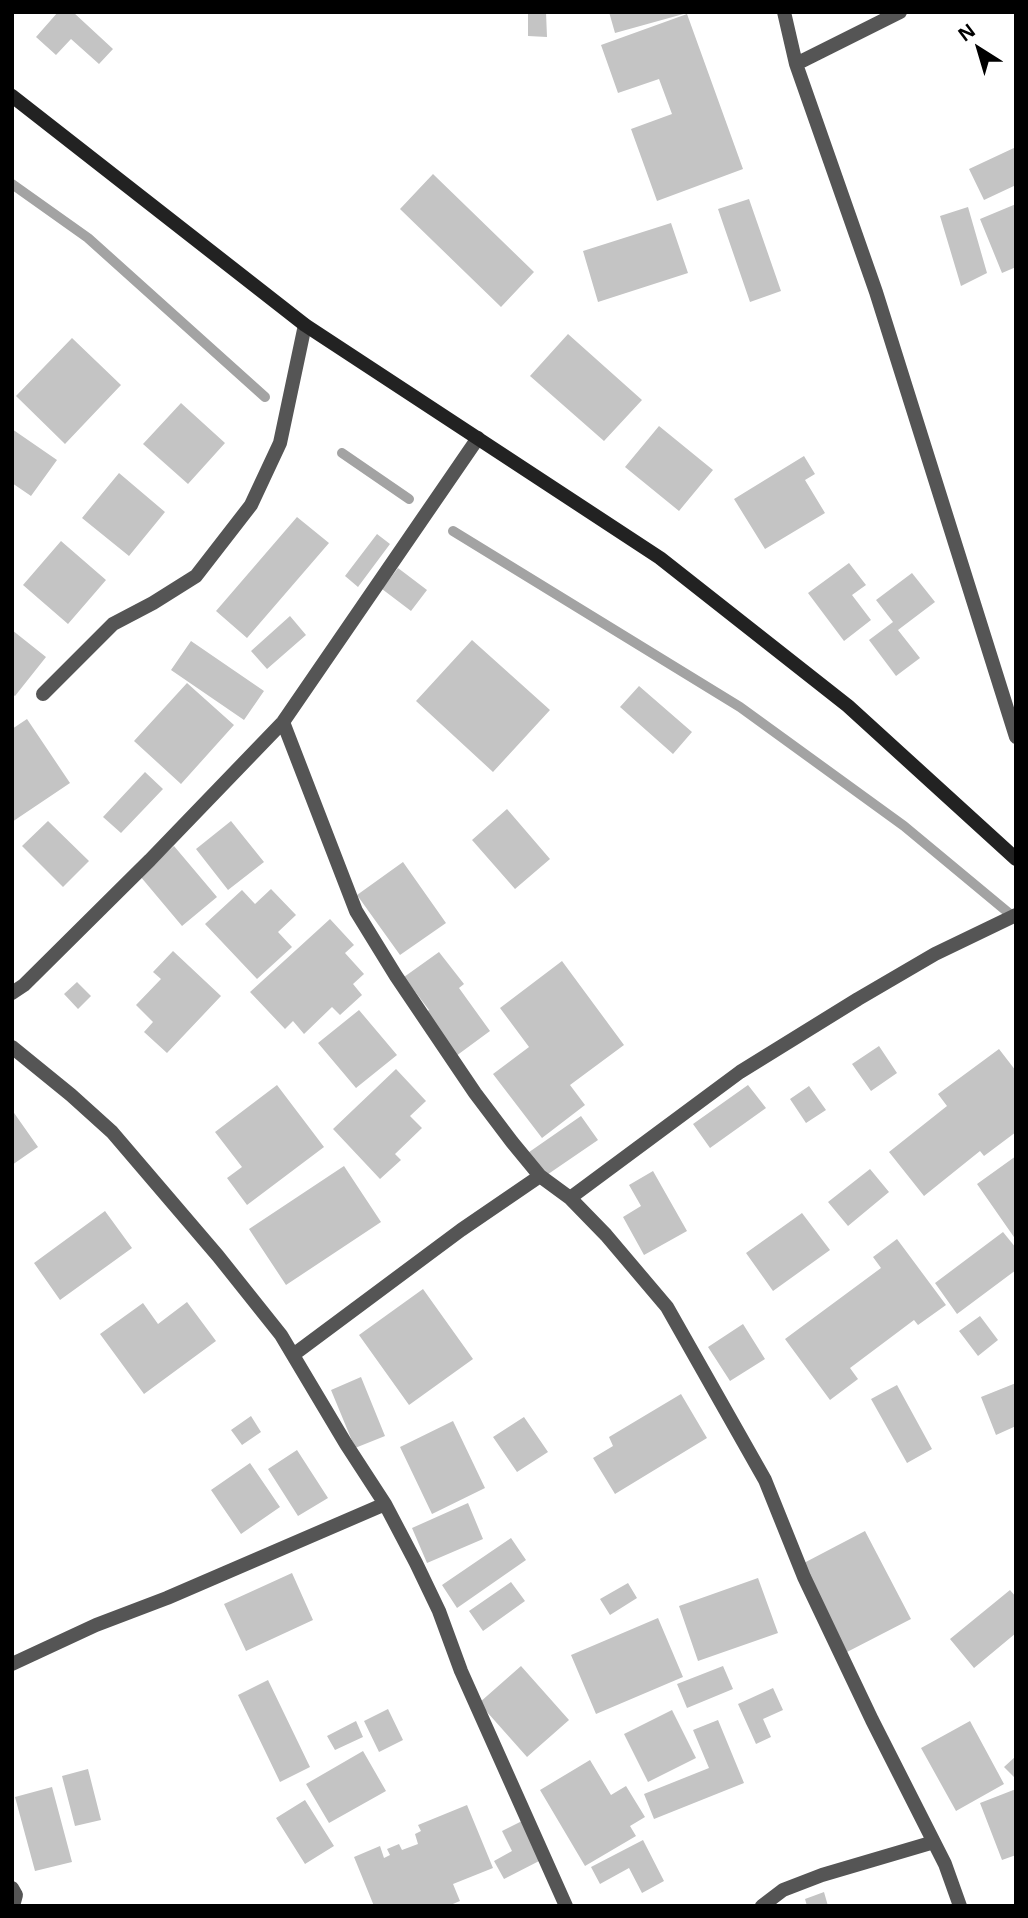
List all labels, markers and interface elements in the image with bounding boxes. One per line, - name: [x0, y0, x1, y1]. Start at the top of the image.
- north arrow: [944, 14, 1014, 84]
- text: N: [952, 17, 980, 47]

